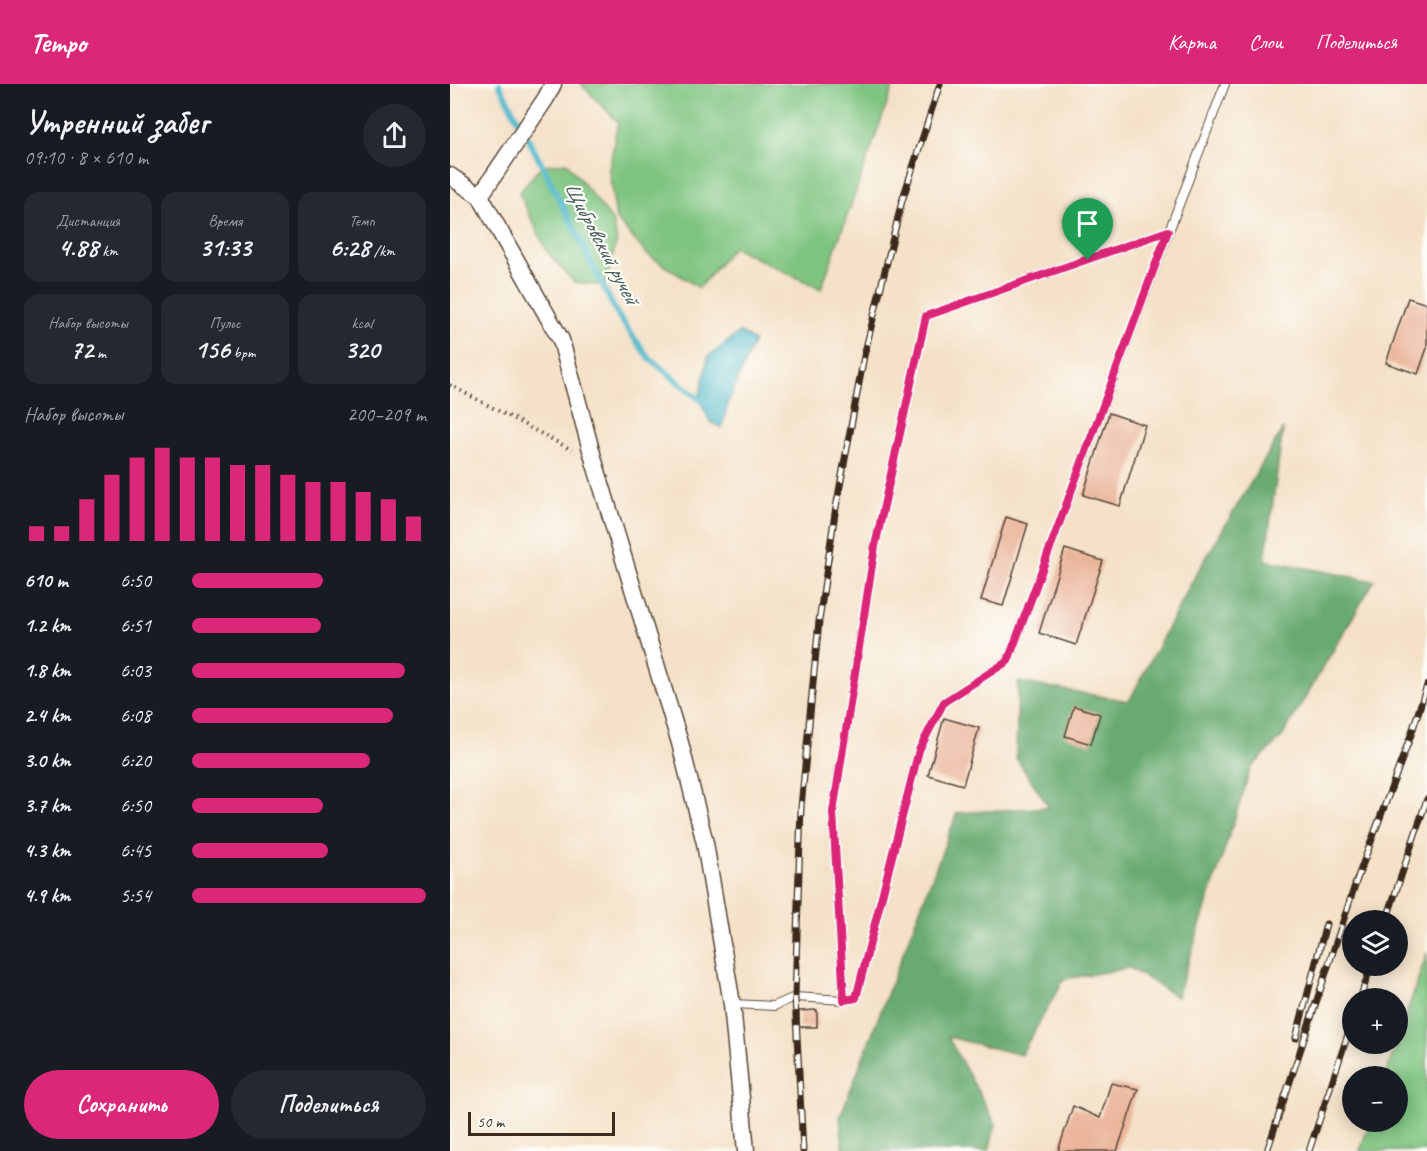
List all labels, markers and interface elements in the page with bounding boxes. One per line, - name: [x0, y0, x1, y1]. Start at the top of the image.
- text: Tempo: [30, 25, 86, 60]
- text: Карта: [1168, 29, 1216, 55]
- text: Слои: [1249, 29, 1283, 55]
- text: Поделиться: [1316, 29, 1397, 55]
- text: Утренний забег: [24, 101, 208, 143]
- button: share: [363, 104, 426, 167]
- text: 09:10 · 8 × 610 m: [24, 145, 148, 170]
- water label: Щибровский ручей: [558, 177, 648, 313]
- pin: [1062, 198, 1113, 260]
- icon: arrive: [1071, 207, 1104, 240]
- text: Дистанция: [56, 211, 120, 231]
- text: Время: [208, 211, 242, 231]
- text: Темп: [349, 211, 375, 231]
- text: 4.88: [58, 231, 98, 264]
- text: 31:33: [199, 231, 251, 264]
- text: 6:28: [329, 231, 370, 264]
- text: km: [98, 241, 118, 261]
- text: /km: [370, 241, 395, 261]
- text: Набор высоты: [48, 313, 128, 333]
- text: Пульс: [210, 313, 240, 333]
- text: kcal: [351, 313, 373, 333]
- text: 72: [70, 333, 93, 366]
- text: 156: [194, 333, 230, 366]
- text: 320: [344, 333, 380, 366]
- text: m: [93, 343, 106, 363]
- text: bpm: [230, 343, 256, 363]
- text: Набор высоты: [24, 402, 123, 427]
- text: 200–209 m: [347, 402, 426, 427]
- text: 610 m: [24, 568, 68, 593]
- text: 6:50: [120, 568, 151, 593]
- text: 1.2 km: [24, 613, 71, 638]
- text: 6:51: [120, 613, 151, 638]
- text: 1.8 km: [24, 658, 71, 683]
- text: 6:03: [120, 658, 151, 683]
- text: 2.4 km: [24, 703, 71, 728]
- text: 6:08: [120, 703, 151, 728]
- text: 3.0 km: [24, 748, 71, 773]
- text: 6:20: [120, 748, 151, 773]
- text: 3.7 km: [24, 793, 70, 818]
- text: 6:50: [120, 793, 151, 818]
- text: 4.3 km: [24, 838, 71, 863]
- text: 6:45: [120, 838, 151, 863]
- text: 4.9 km: [24, 883, 70, 908]
- text: 5:54: [120, 883, 151, 908]
- map controls: [1342, 910, 1408, 1132]
- button: layers: [1342, 910, 1408, 976]
- button: +: [1342, 988, 1408, 1054]
- button: −: [1342, 1066, 1408, 1132]
- button: Сохранить: [24, 1070, 219, 1139]
- button: Поделиться: [231, 1070, 426, 1139]
- scale bar: [468, 1109, 615, 1136]
- text: 50 m: [477, 1112, 504, 1132]

